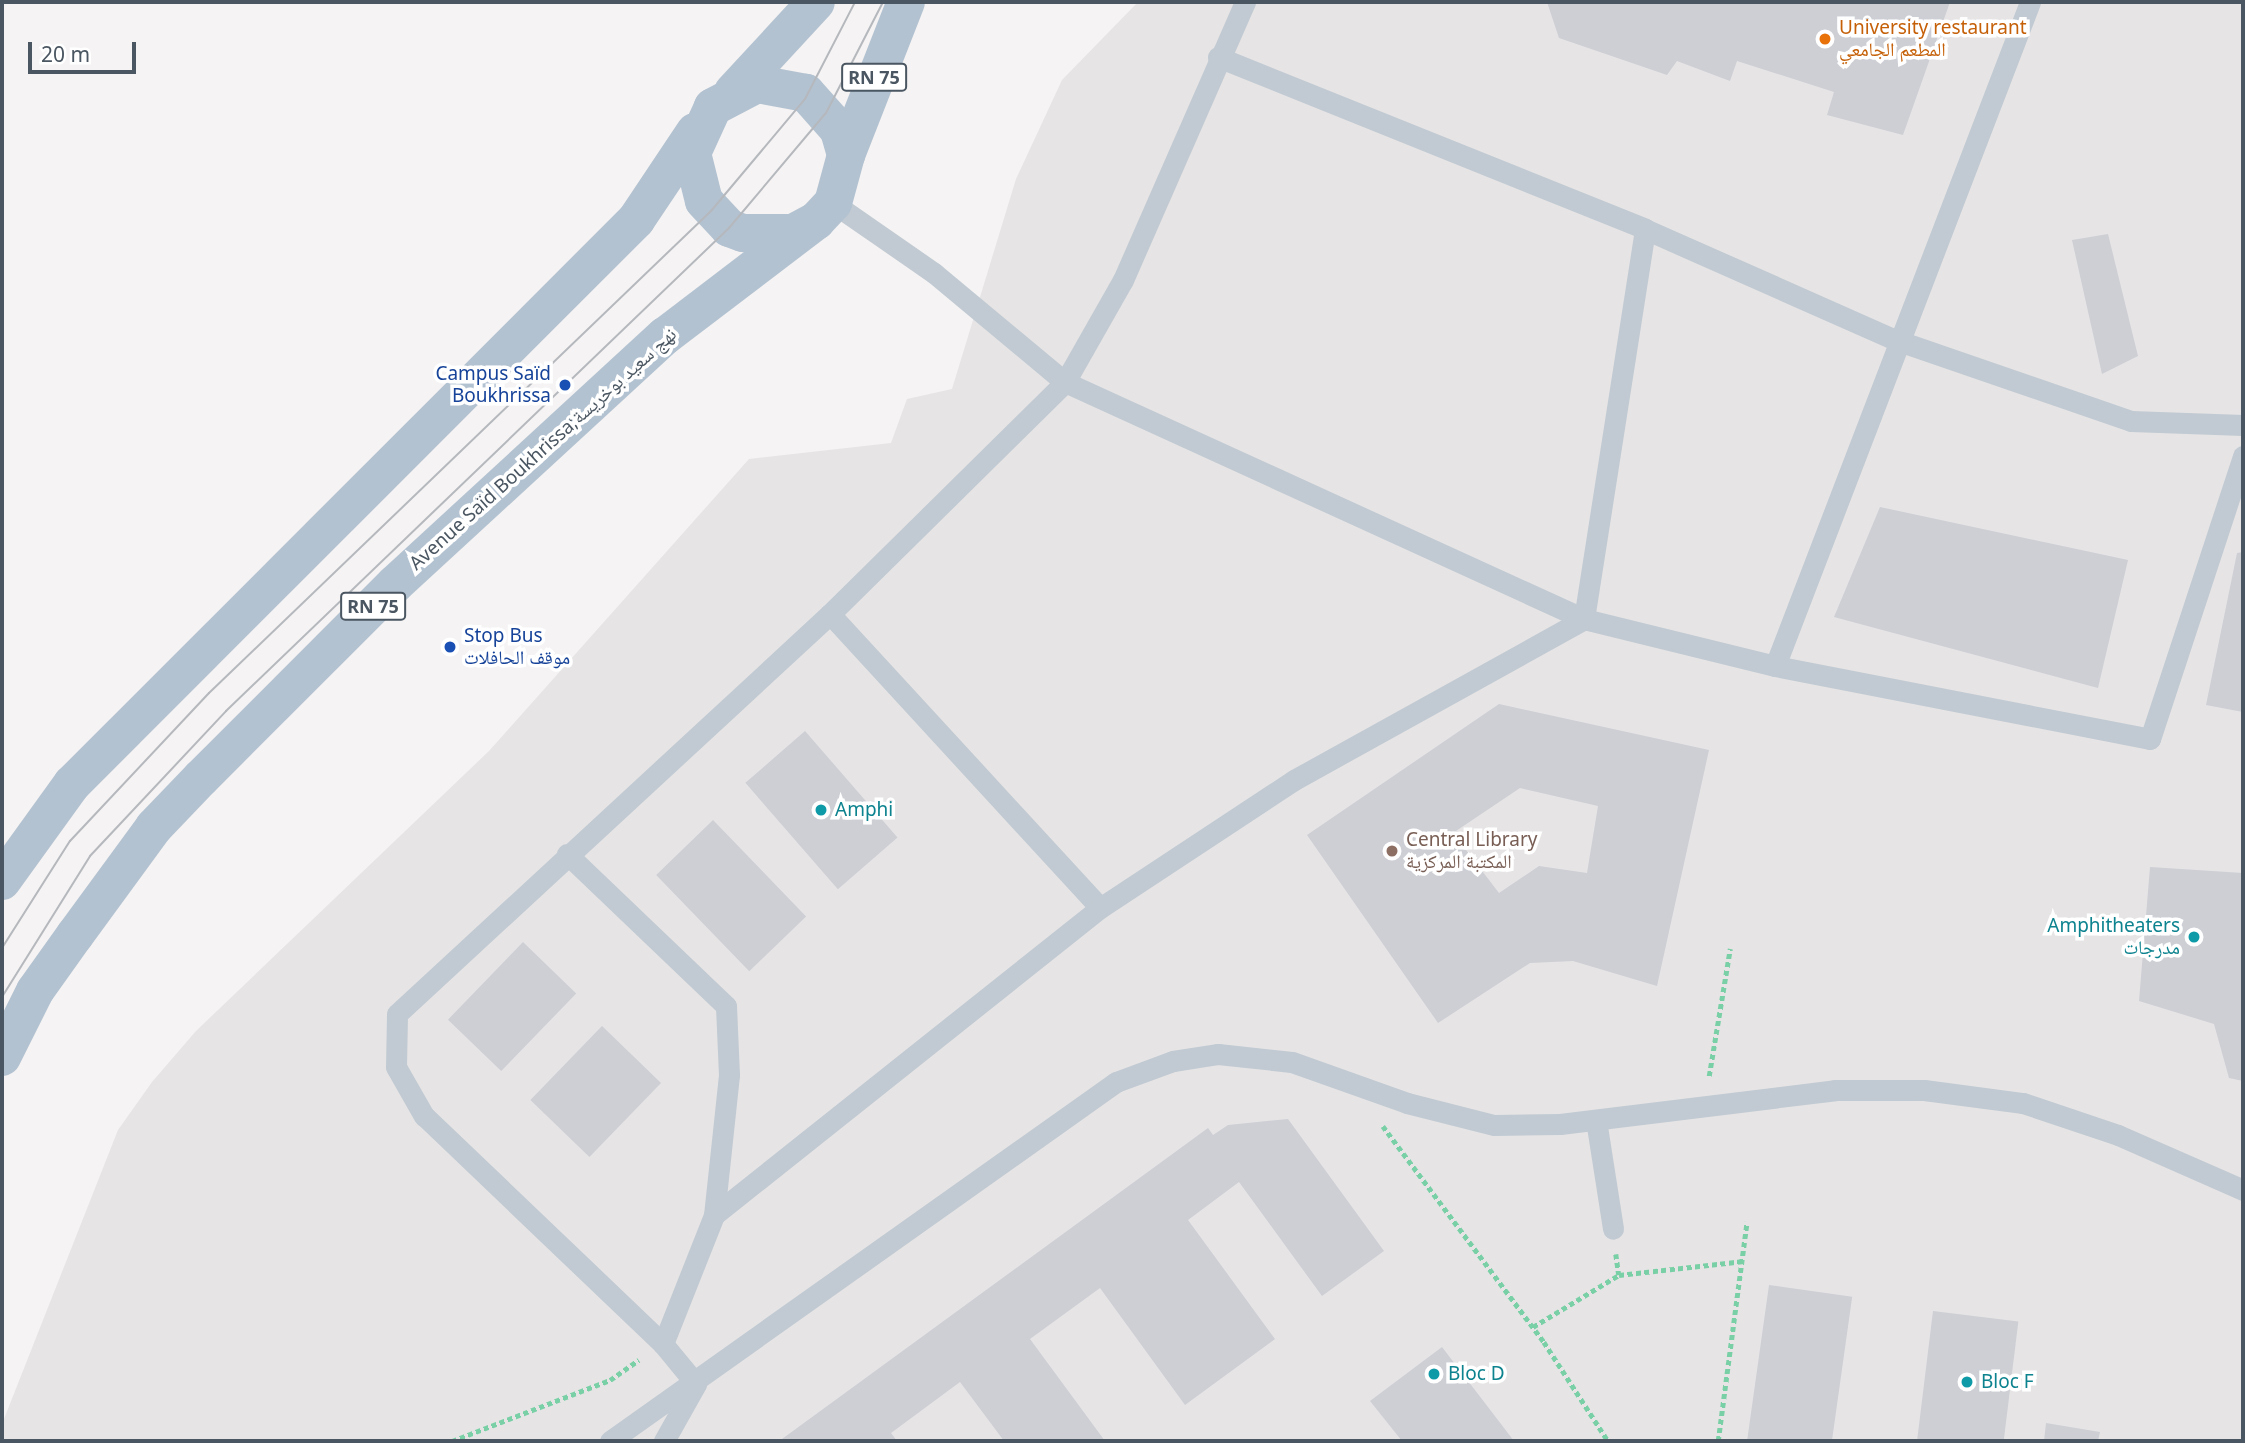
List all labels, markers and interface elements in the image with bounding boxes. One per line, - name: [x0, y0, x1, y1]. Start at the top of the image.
- place label: University restaurant المطعم الجامعي: [1839, 17, 2027, 61]
- scale bar: [32, 28, 140, 72]
- marker: University restaurant المطعم الجامعي: [1817, 31, 1833, 47]
- text: 20 m: [41, 40, 90, 68]
- road number: RN 75: [841, 62, 907, 92]
- street label: Avenue Saïd Boukhrissa;نهج سعيد بوخريسة: [405, 323, 681, 575]
- place label: Campus Saïd Boukhrissa: [435, 363, 551, 407]
- marker: Campus Saïd Boukhrissa: [557, 377, 573, 393]
- road number: RN 75: [340, 592, 406, 620]
- place label: Stop Bus موقف الحافلات: [464, 625, 570, 669]
- marker: Stop Bus موقف الحافلات: [442, 639, 458, 655]
- place label: Amphi: [835, 799, 893, 821]
- marker: Amphi: [813, 802, 829, 818]
- place label: Central Library المكتبة المركزية: [1406, 829, 1537, 873]
- marker: Central Library المكتبة المركزية: [1384, 843, 1400, 859]
- place label: Amphitheaters مدرجات: [2047, 915, 2180, 959]
- marker: Amphitheaters مدرجات: [2186, 929, 2202, 945]
- place label: Bloc D: [1448, 1363, 1505, 1385]
- marker: Bloc D: [1426, 1366, 1442, 1382]
- place label: Bloc F: [1981, 1371, 2034, 1393]
- marker: Bloc F: [1959, 1374, 1975, 1390]

